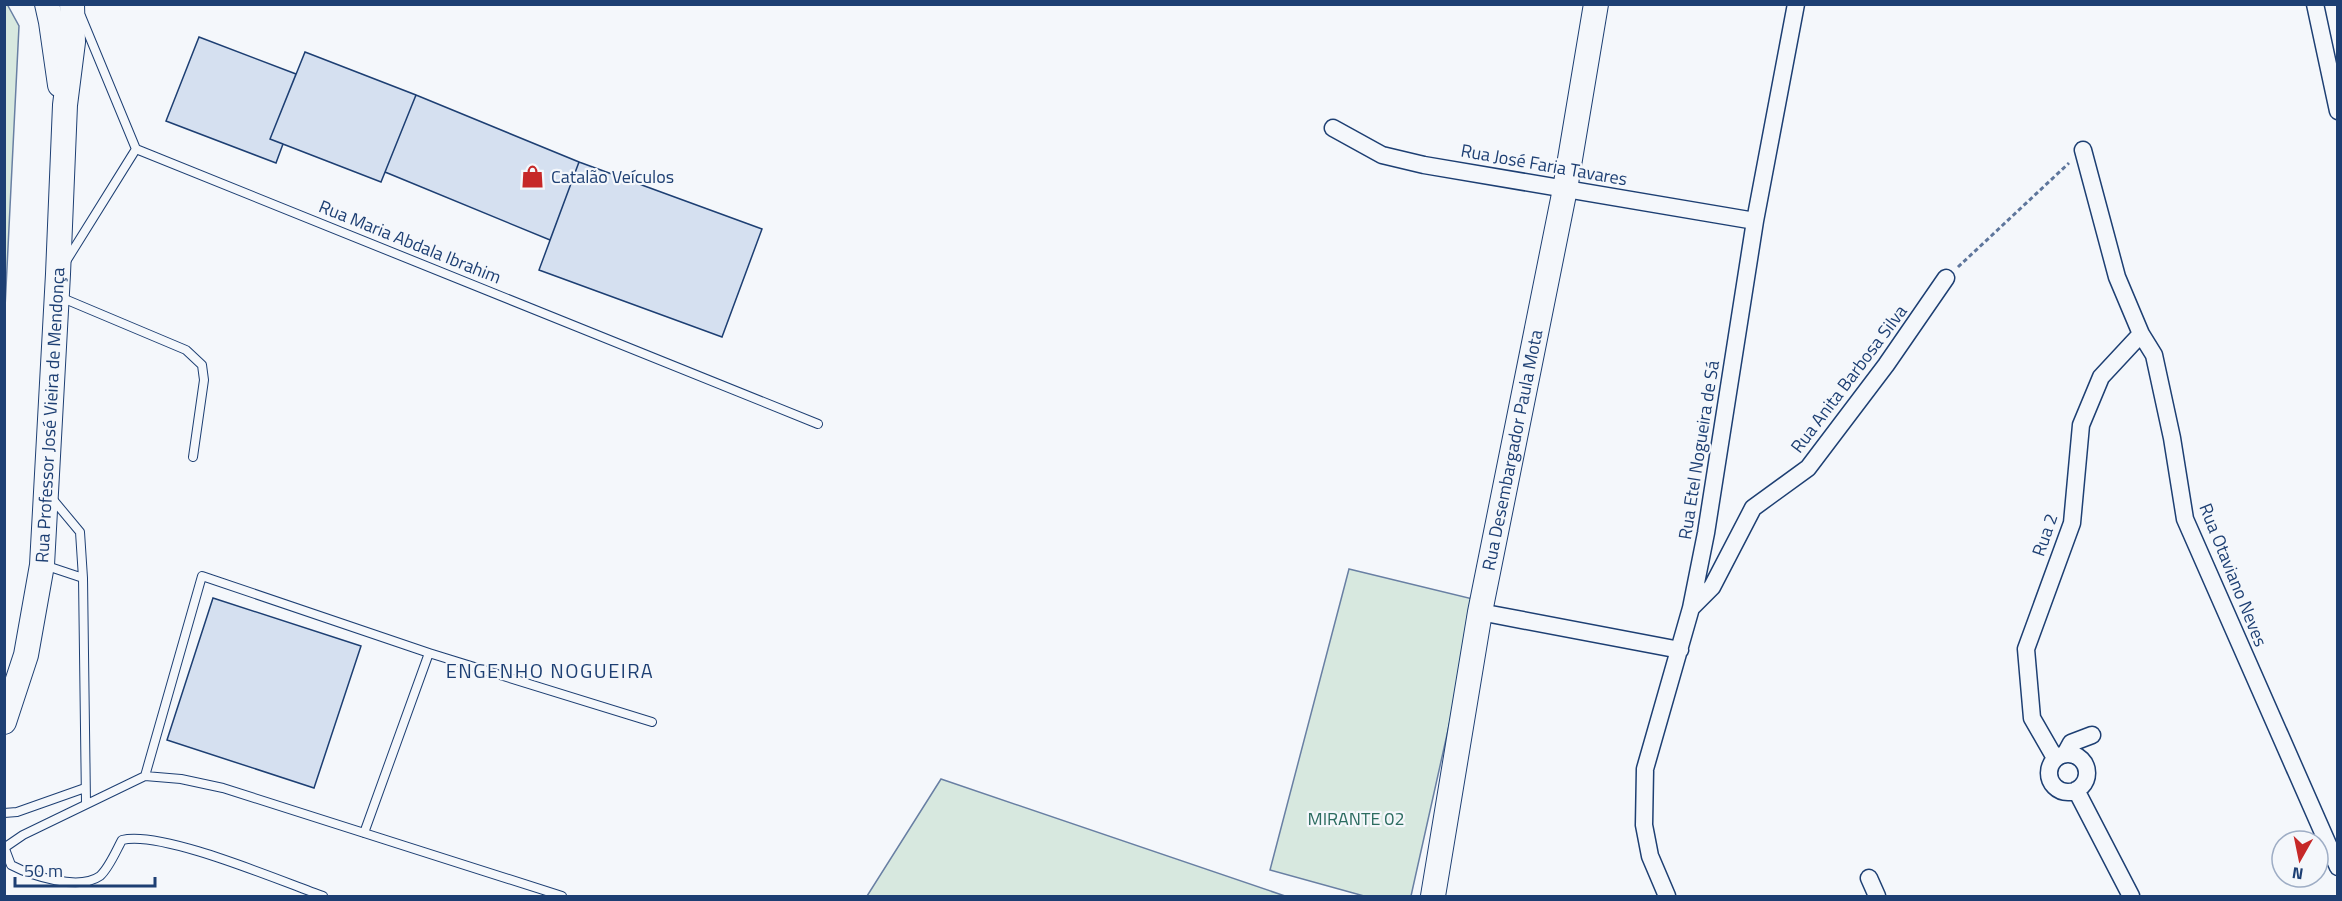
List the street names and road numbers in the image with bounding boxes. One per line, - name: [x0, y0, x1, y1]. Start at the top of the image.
- street label: Rua José Faria Tavares: [1459, 137, 1629, 192]
- street label: Rua Maria Abdala Ibrahim: [315, 193, 505, 290]
- street label: Rua Professor José Vieira de Mendonça: [28, 267, 71, 564]
- street label: Rua Anita Barbosa Silva: [1784, 299, 1913, 458]
- street label: Rua Desembargador Paula Mota: [1475, 327, 1549, 573]
- street label: Rua Etel Nogueira de Sá: [1671, 358, 1726, 541]
- street label: Rua Otaviano Neves: [2192, 499, 2275, 651]
- street label: Rua 2: [2025, 510, 2064, 560]

